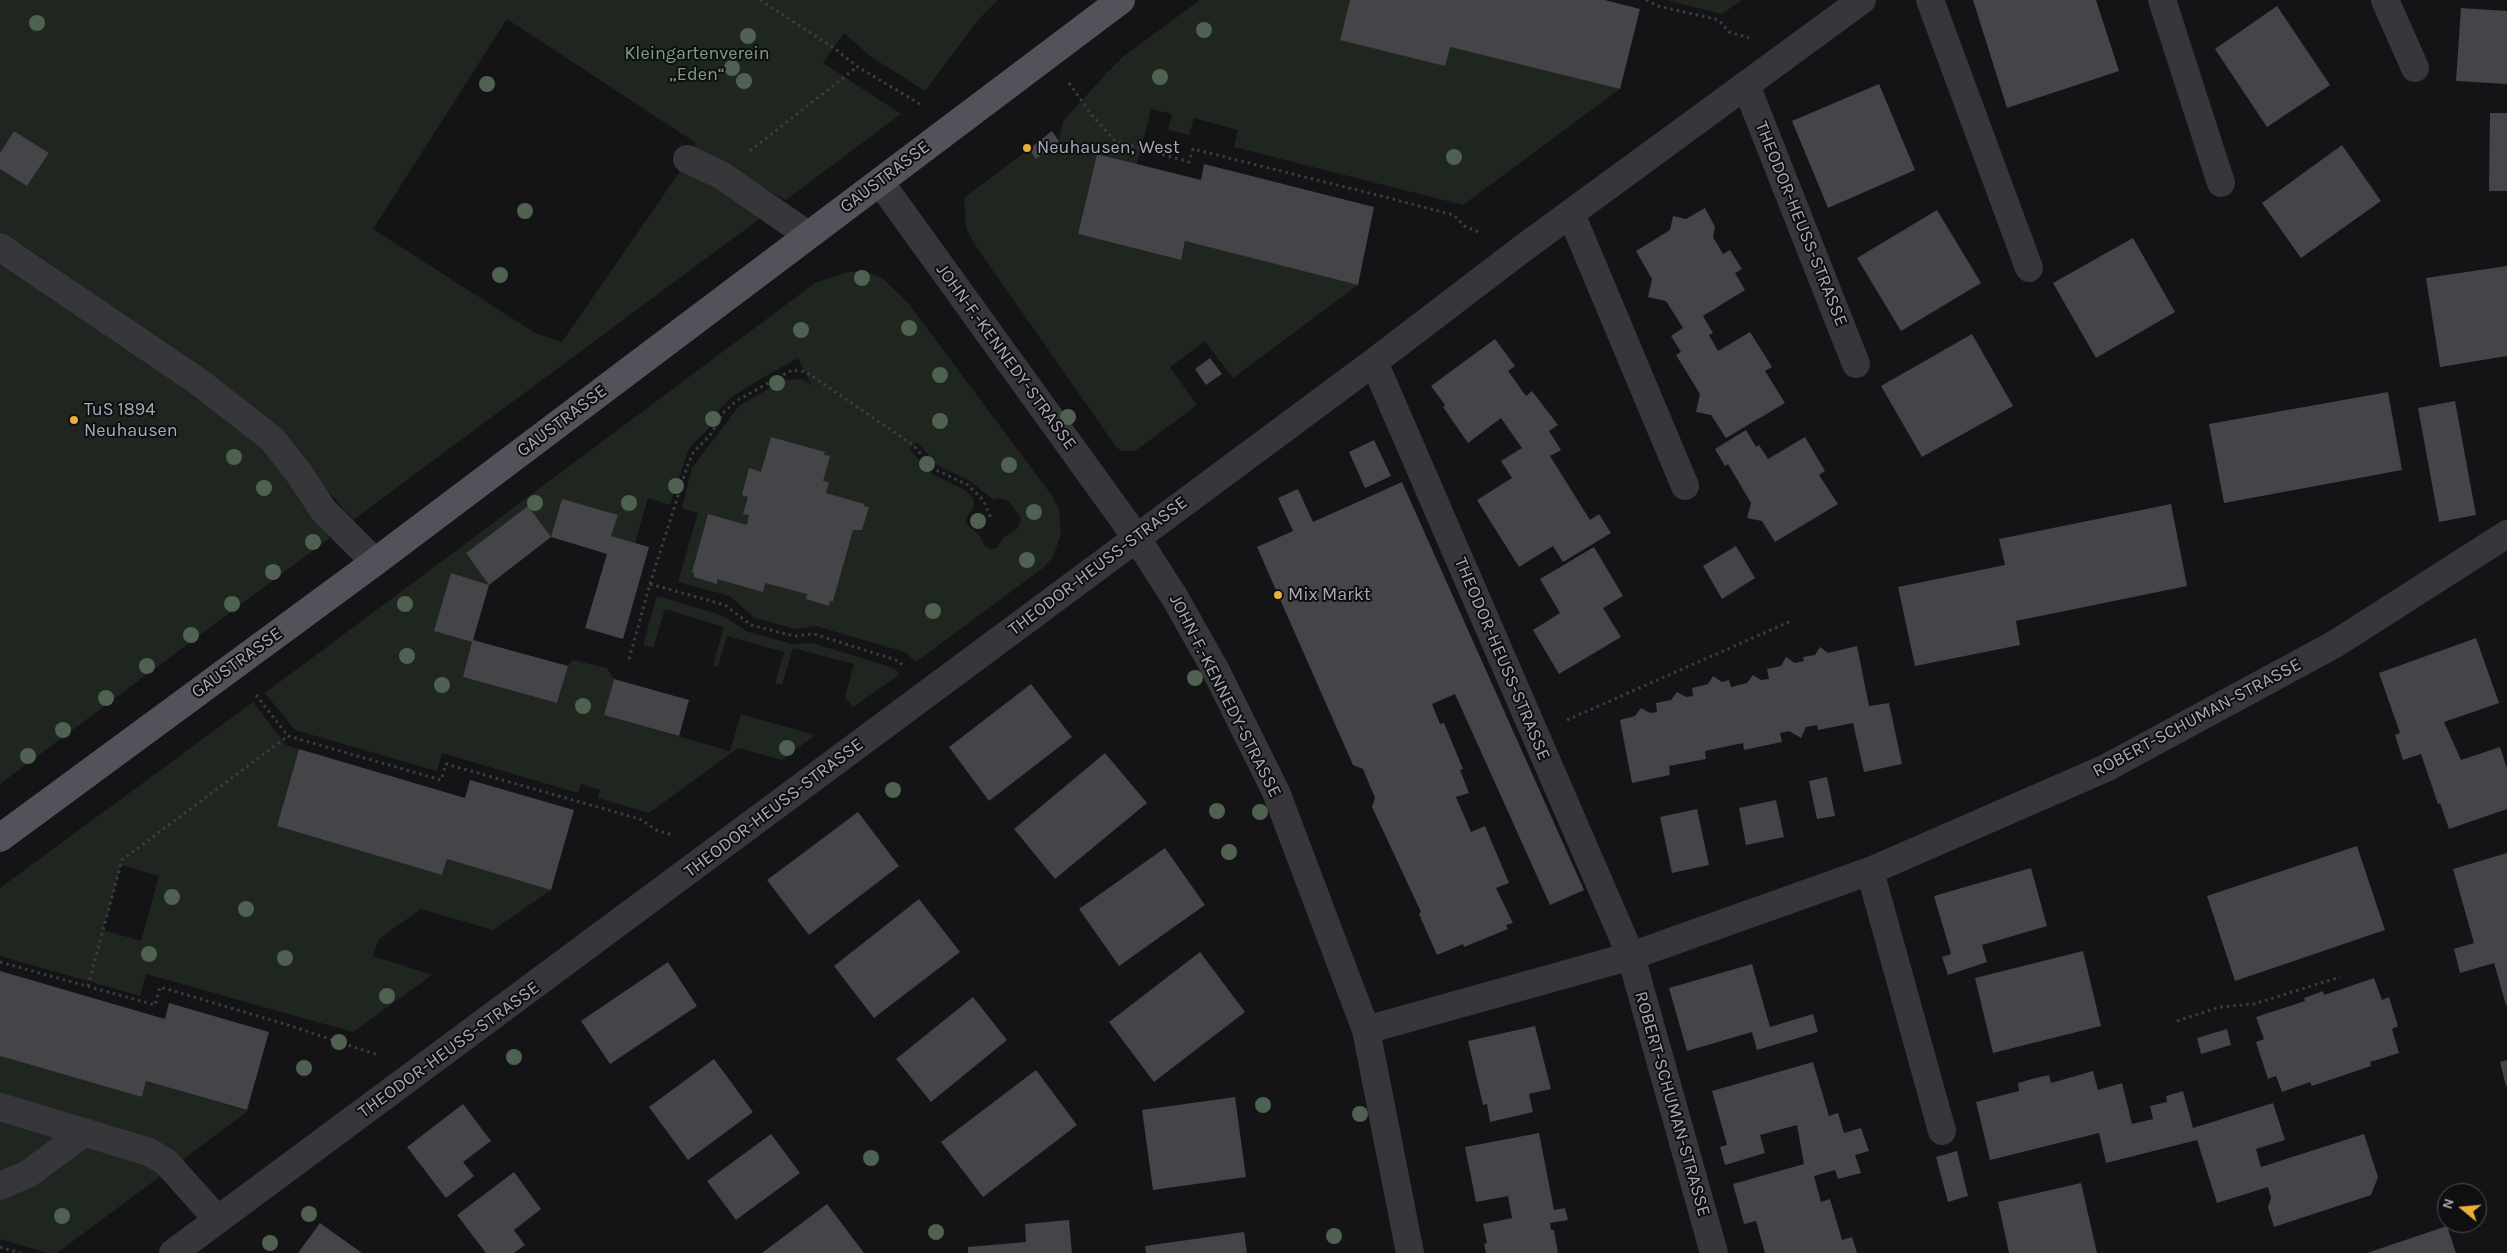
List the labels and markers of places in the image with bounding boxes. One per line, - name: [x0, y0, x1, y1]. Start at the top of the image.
- place label: Neuhausen, West: [1037, 137, 1180, 159]
- marker: Neuhausen, West: [1021, 142, 1033, 154]
- place label: TuS 1894 Neuhausen: [84, 399, 178, 442]
- marker: TuS 1894 Neuhausen: [68, 414, 80, 426]
- place label: Mix Markt: [1288, 584, 1371, 606]
- marker: Mix Markt: [1272, 589, 1284, 601]

